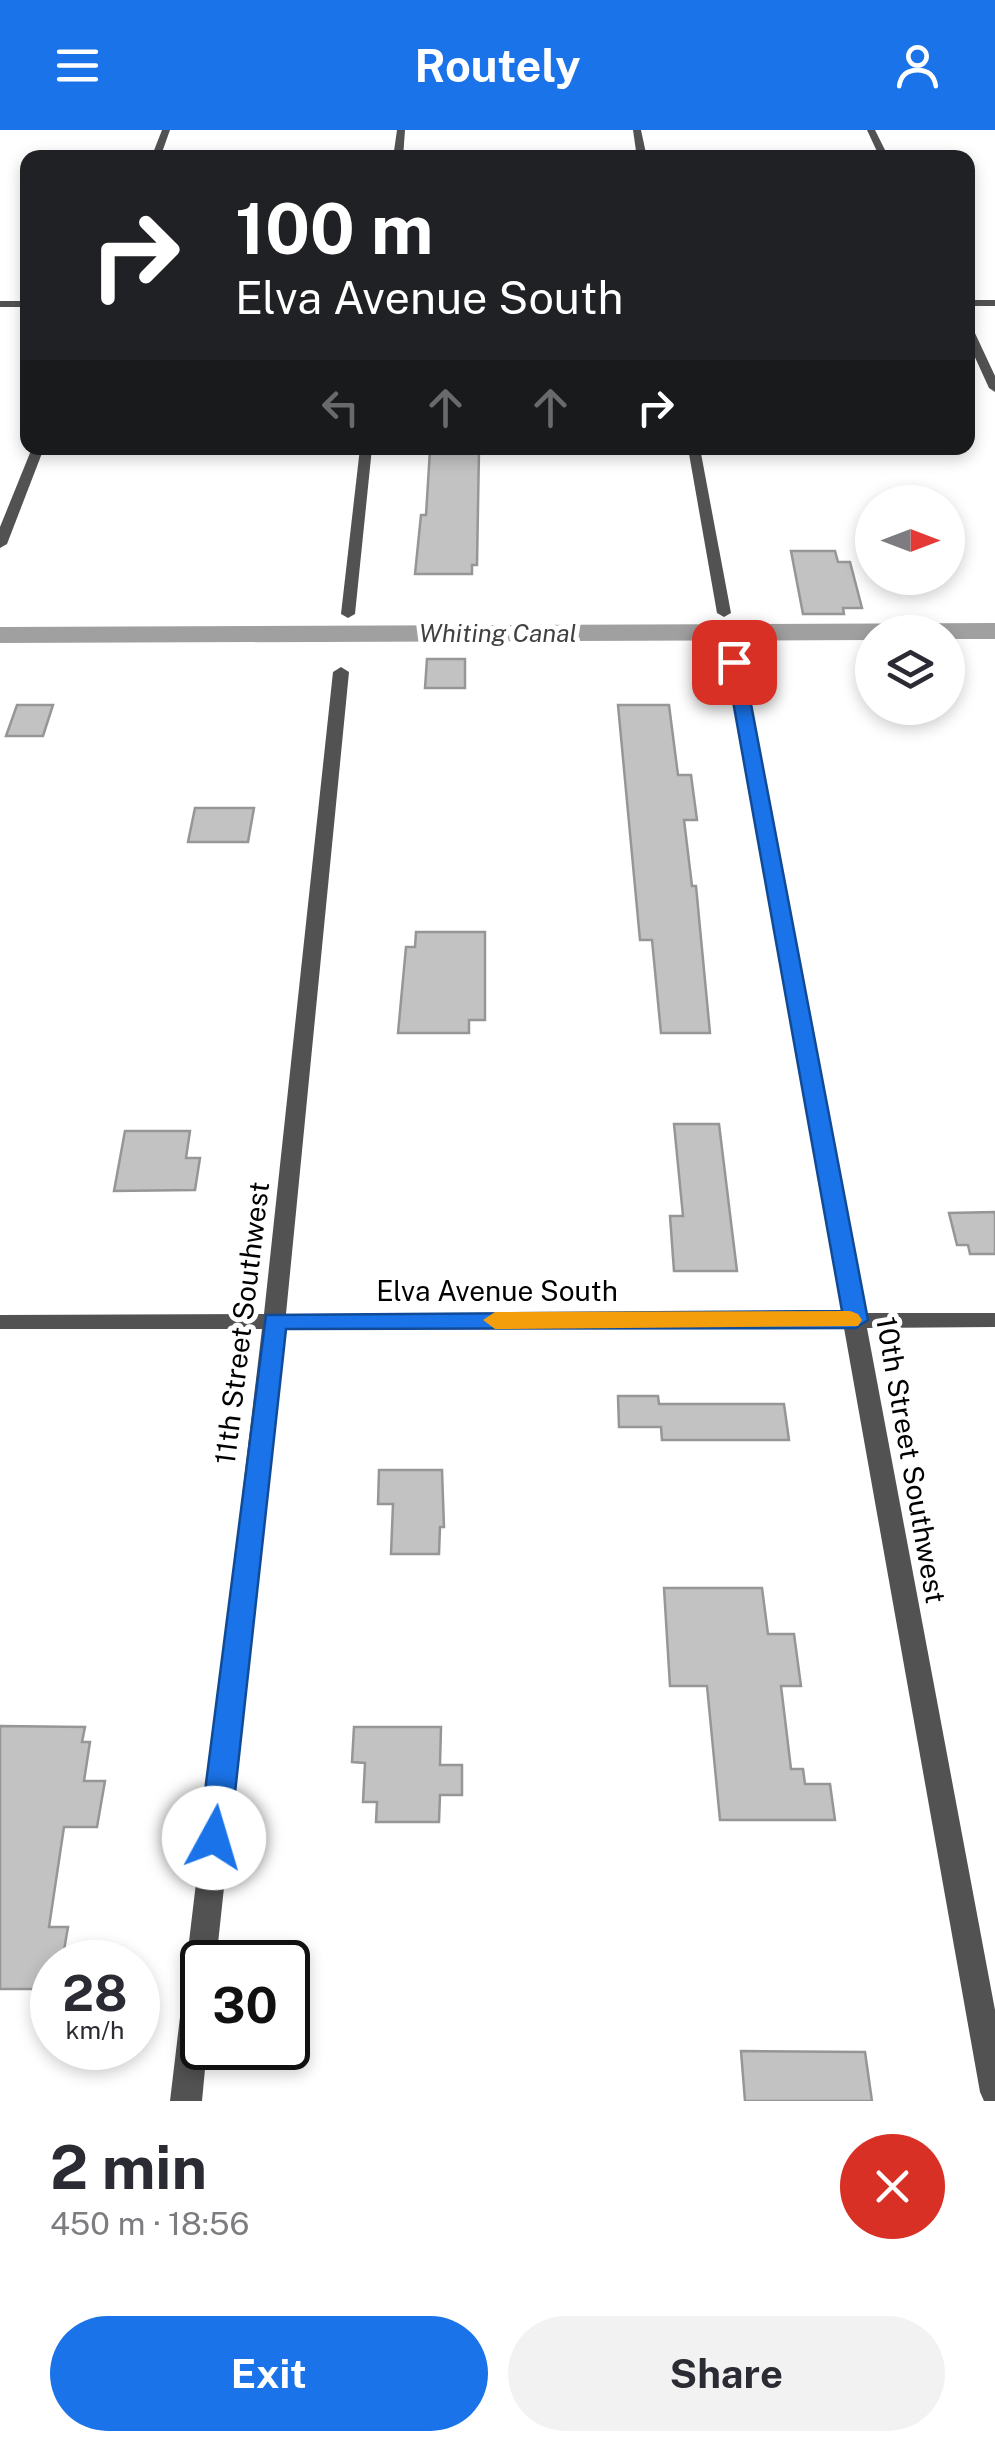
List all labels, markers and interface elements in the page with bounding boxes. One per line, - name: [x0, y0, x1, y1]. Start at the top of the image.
- icon: menu: [50, 38, 105, 93]
- icon: person: [890, 38, 945, 93]
- text: Routely: [415, 39, 580, 92]
- text: 100 m: [235, 187, 433, 270]
- icon: right: [70, 190, 200, 320]
- text: Elva Avenue South: [235, 271, 623, 324]
- icon: left: [313, 380, 368, 435]
- icon: ahead: [418, 380, 473, 435]
- icon: ahead: [523, 380, 578, 435]
- icon: right: [628, 380, 683, 435]
- north arrow: [855, 485, 965, 595]
- map controls: [855, 485, 965, 725]
- button: layers: [855, 615, 965, 725]
- water label: Whiting Canal: [419, 618, 577, 648]
- pin: [692, 620, 777, 705]
- icon: arrive: [707, 635, 762, 690]
- street label: 11th Street Southwest: [208, 1180, 275, 1466]
- street label: Elva Avenue South: [376, 1274, 618, 1307]
- street label: 10th Street Southwest: [870, 1314, 953, 1606]
- position arrow: [162, 1786, 266, 1890]
- speed limit sign: 30: [180, 1940, 310, 2070]
- text: 28: [62, 1963, 128, 2022]
- text: km/h: [66, 2015, 124, 2045]
- text: 2 min: [50, 2132, 207, 2203]
- button: close: [840, 2134, 945, 2239]
- text: 450 m · 18:56: [50, 2205, 249, 2242]
- button: Exit: [50, 2316, 488, 2431]
- button: Share: [508, 2316, 945, 2431]

